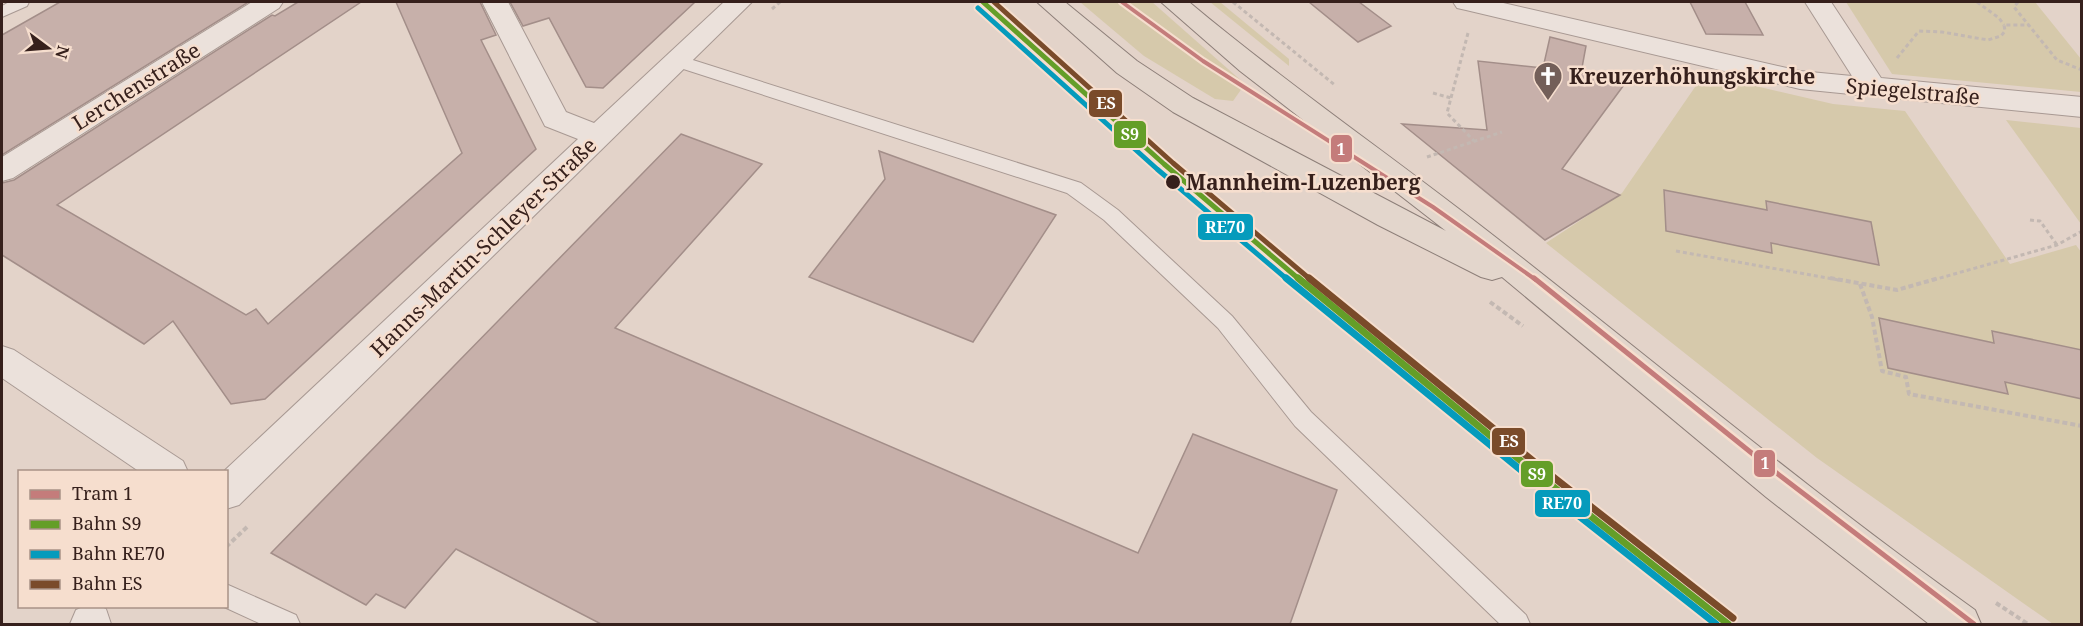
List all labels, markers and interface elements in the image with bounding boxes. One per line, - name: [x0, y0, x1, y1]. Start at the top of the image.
- north arrow: [18, 18, 78, 78]
- street label: Lerchenstraße: [67, 36, 205, 136]
- text: N: [50, 43, 75, 62]
- church icon: Kreuzerhöhungskirche: [1532, 60, 1564, 102]
- place label: Kreuzerhöhungskirche: [1569, 62, 1815, 90]
- street label: Spiegelstraße: [1845, 71, 1981, 111]
- line badge: ES: [1088, 89, 1123, 118]
- text: ES: [1096, 92, 1116, 114]
- line badge: S9: [1113, 120, 1147, 149]
- text: S9: [1121, 123, 1139, 145]
- street label: Hanns-Martin-Schleyer-Straße: [364, 131, 602, 363]
- line badge: 1: [1330, 134, 1353, 163]
- text: 1: [1336, 138, 1346, 160]
- place label: Mannheim-Luzenberg: [1186, 168, 1421, 196]
- marker: Mannheim-Luzenberg: [1164, 173, 1182, 191]
- line badge: RE70: [1197, 213, 1254, 241]
- text: RE70: [1205, 216, 1245, 238]
- line badge: ES: [1491, 427, 1526, 456]
- text: ES: [1499, 430, 1519, 452]
- line badge: 1: [1753, 449, 1776, 478]
- text: 1: [1760, 452, 1770, 474]
- line badge: S9: [1520, 460, 1554, 488]
- text: S9: [1528, 463, 1546, 485]
- legend: [18, 470, 228, 608]
- text: Tram 1: [72, 481, 133, 505]
- line badge: RE70: [1534, 489, 1591, 518]
- text: RE70: [1542, 492, 1582, 514]
- text: Bahn S9: [72, 511, 141, 535]
- text: Bahn RE70: [72, 541, 165, 565]
- text: Bahn ES: [72, 571, 143, 595]

